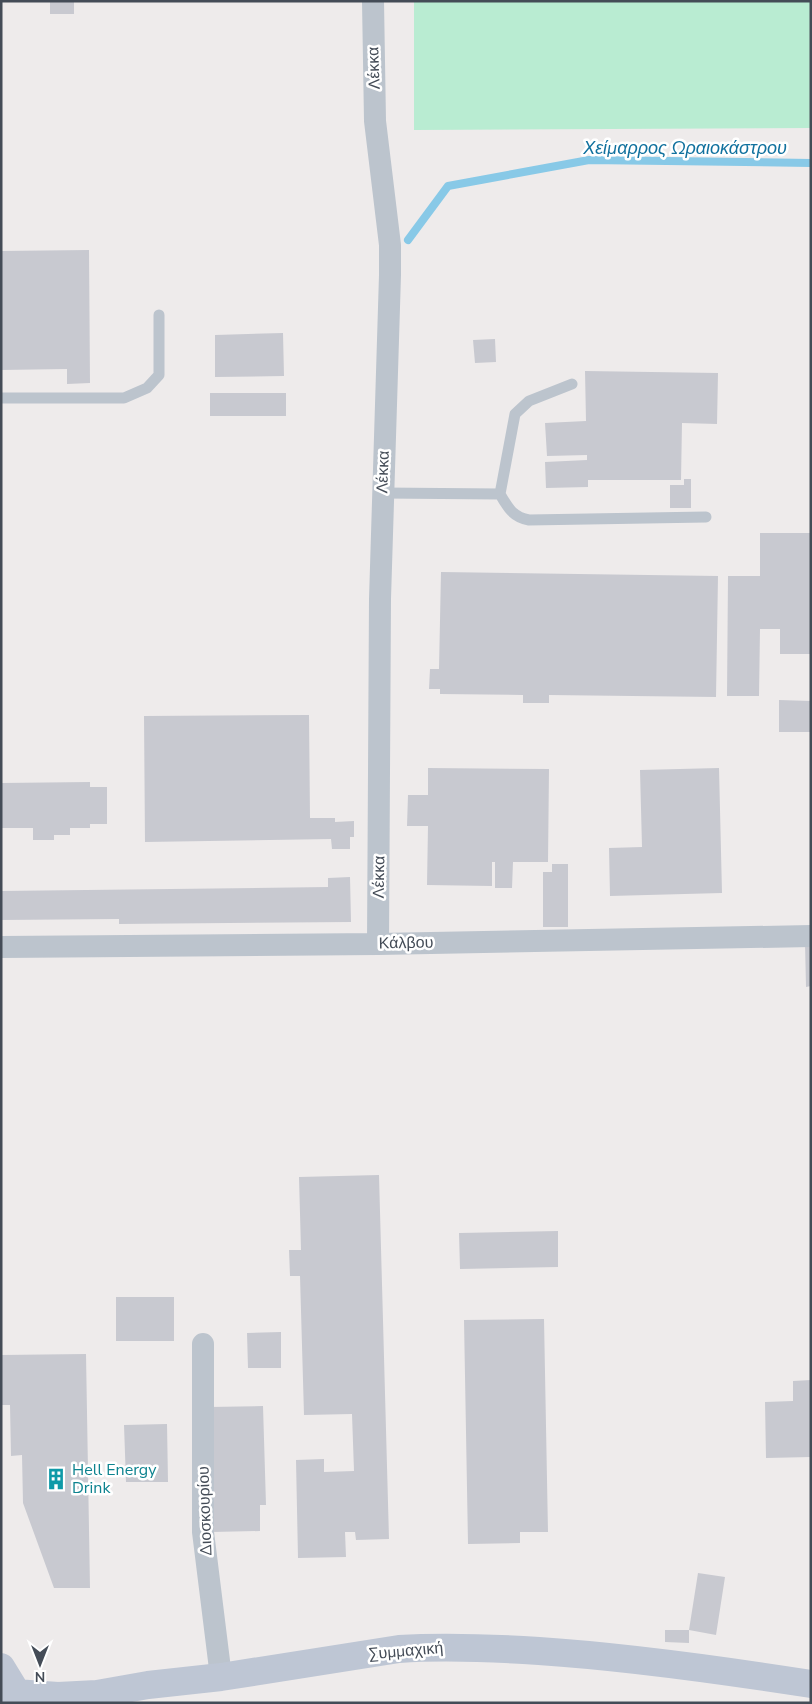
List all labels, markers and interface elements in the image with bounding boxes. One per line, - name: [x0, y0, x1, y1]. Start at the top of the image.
- street label: Λέκκα: [362, 46, 386, 90]
- water label: Χείμαρρος Ωραιοκάστρου: [582, 136, 787, 160]
- street label: Λέκκα: [371, 450, 395, 494]
- street label: Λέκκα: [368, 855, 390, 899]
- street label: Κάλβου: [379, 932, 433, 954]
- place label: Hell Energy Drink: [72, 1459, 157, 1499]
- building icon: Hell Energy Drink: [43, 1466, 69, 1492]
- street label: Διοσκουρίου: [192, 1466, 218, 1556]
- street label: Συμμαχική: [368, 1637, 444, 1665]
- north arrow: [15, 1639, 65, 1689]
- text: N: [35, 1667, 45, 1686]

